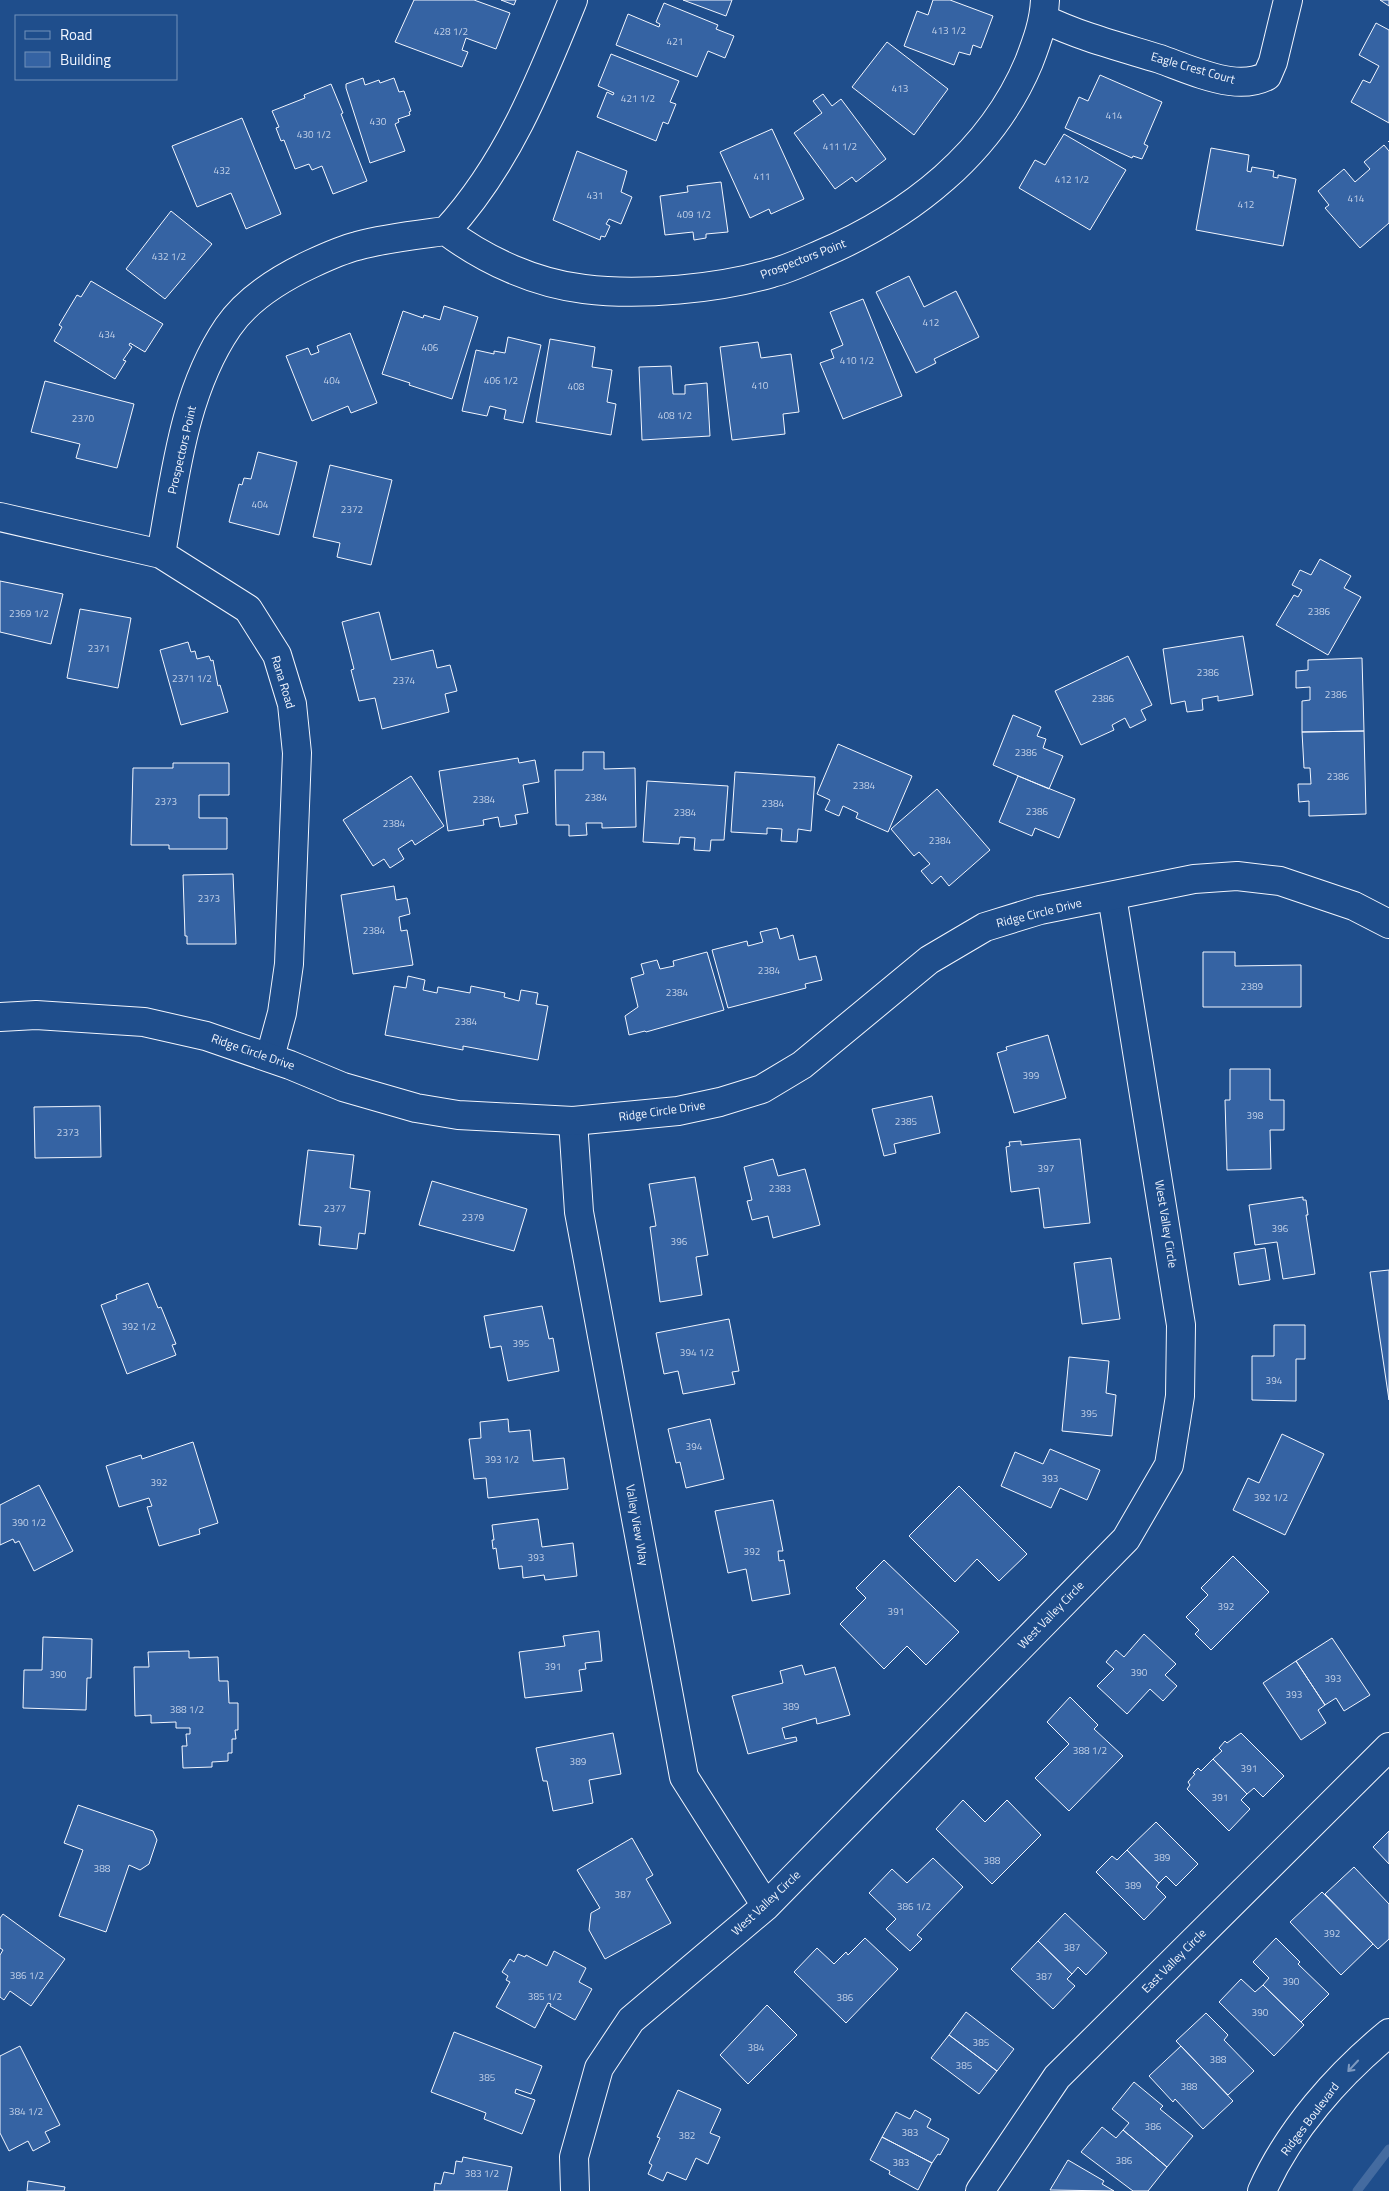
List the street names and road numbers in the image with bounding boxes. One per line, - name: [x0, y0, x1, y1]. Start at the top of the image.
- street label: Eagle Crest Court: [1149, 46, 1238, 89]
- street label: Prospectors Point: [757, 233, 849, 284]
- street label: Prospectors Point: [162, 403, 201, 496]
- street label: Rana Road: [266, 653, 301, 711]
- street label: Ridge Circle Drive: [994, 893, 1084, 932]
- street label: Ridge Circle Drive: [209, 1028, 298, 1075]
- street label: Ridge Circle Drive: [617, 1095, 707, 1126]
- street label: West Valley Circle: [1150, 1179, 1183, 1269]
- street label: Valley View Way: [621, 1483, 654, 1567]
- street label: West Valley Circle: [1013, 1576, 1088, 1653]
- street label: West Valley Circle: [727, 1865, 805, 1940]
- street label: East Valley Circle: [1137, 1924, 1210, 1997]
- street label: Ridges Boulevard: [1276, 2078, 1344, 2159]

